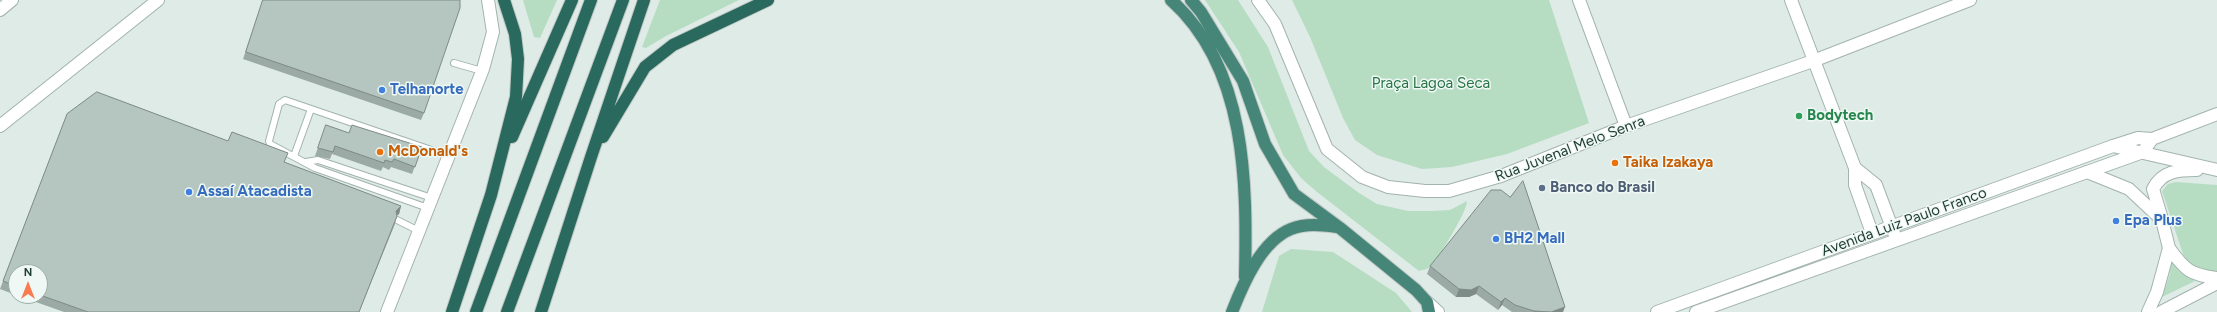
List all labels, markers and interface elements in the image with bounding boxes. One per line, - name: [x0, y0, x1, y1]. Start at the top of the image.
- park label: Praça Lagoa Seca: [1372, 75, 1490, 93]
- place label: Telhanorte: [390, 81, 463, 99]
- marker: Telhanorte: [377, 85, 387, 95]
- place label: Bodytech: [1807, 107, 1873, 125]
- marker: Bodytech: [1794, 111, 1804, 121]
- street label: Rua Juvenal Melo Senra: [1492, 112, 1648, 186]
- place label: McDonald's: [388, 143, 468, 161]
- marker: McDonald's: [375, 147, 385, 157]
- place label: Taika Izakaya: [1623, 154, 1713, 172]
- marker: Taika Izakaya: [1610, 158, 1620, 168]
- place label: Banco do Brasil: [1550, 179, 1655, 197]
- place label: Assaí Atacadista: [197, 183, 312, 201]
- marker: Banco do Brasil: [1537, 183, 1547, 193]
- street label: Avenida Luiz Paulo Franco: [1819, 184, 1989, 260]
- marker: Assaí Atacadista: [184, 187, 194, 197]
- place label: Epa Plus: [2124, 212, 2182, 230]
- marker: Epa Plus: [2111, 216, 2121, 226]
- place label: BH2 Mall: [1504, 230, 1565, 248]
- marker: BH2 Mall: [1491, 234, 1501, 244]
- north arrow: [8, 264, 48, 304]
- text: N: [24, 266, 32, 279]

